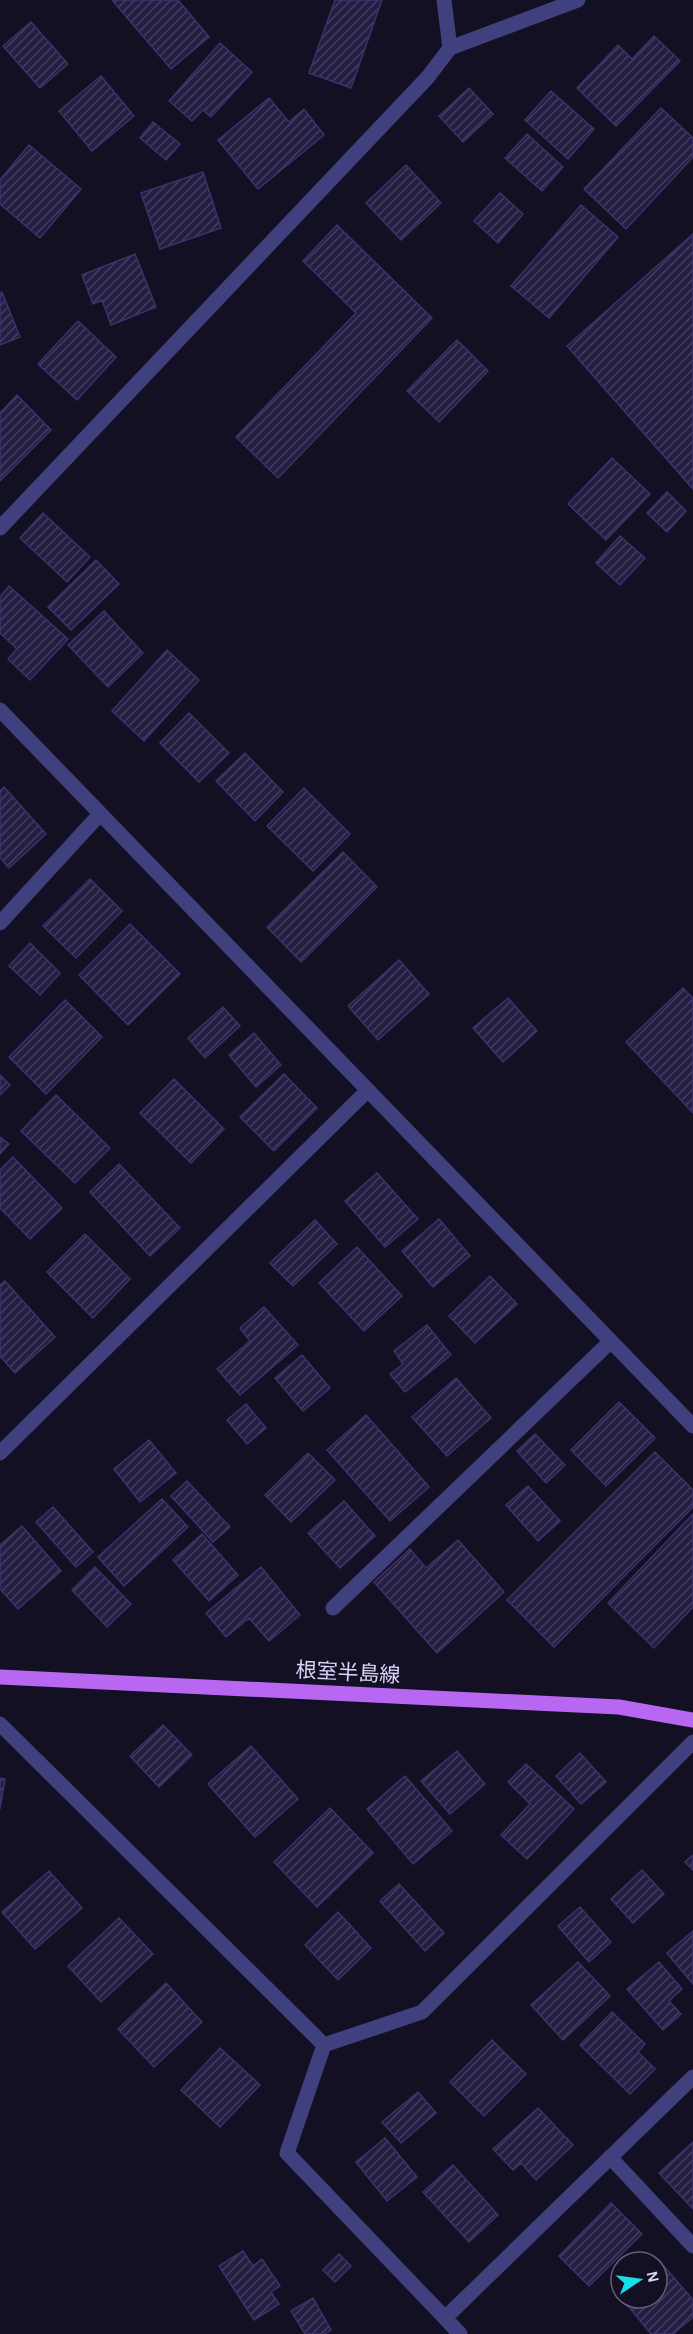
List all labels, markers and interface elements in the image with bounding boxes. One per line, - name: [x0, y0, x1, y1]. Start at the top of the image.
- street label: 根室半島線: [295, 1659, 401, 1686]
- north arrow: [609, 2250, 669, 2310]
- text: N: [644, 2270, 662, 2284]

